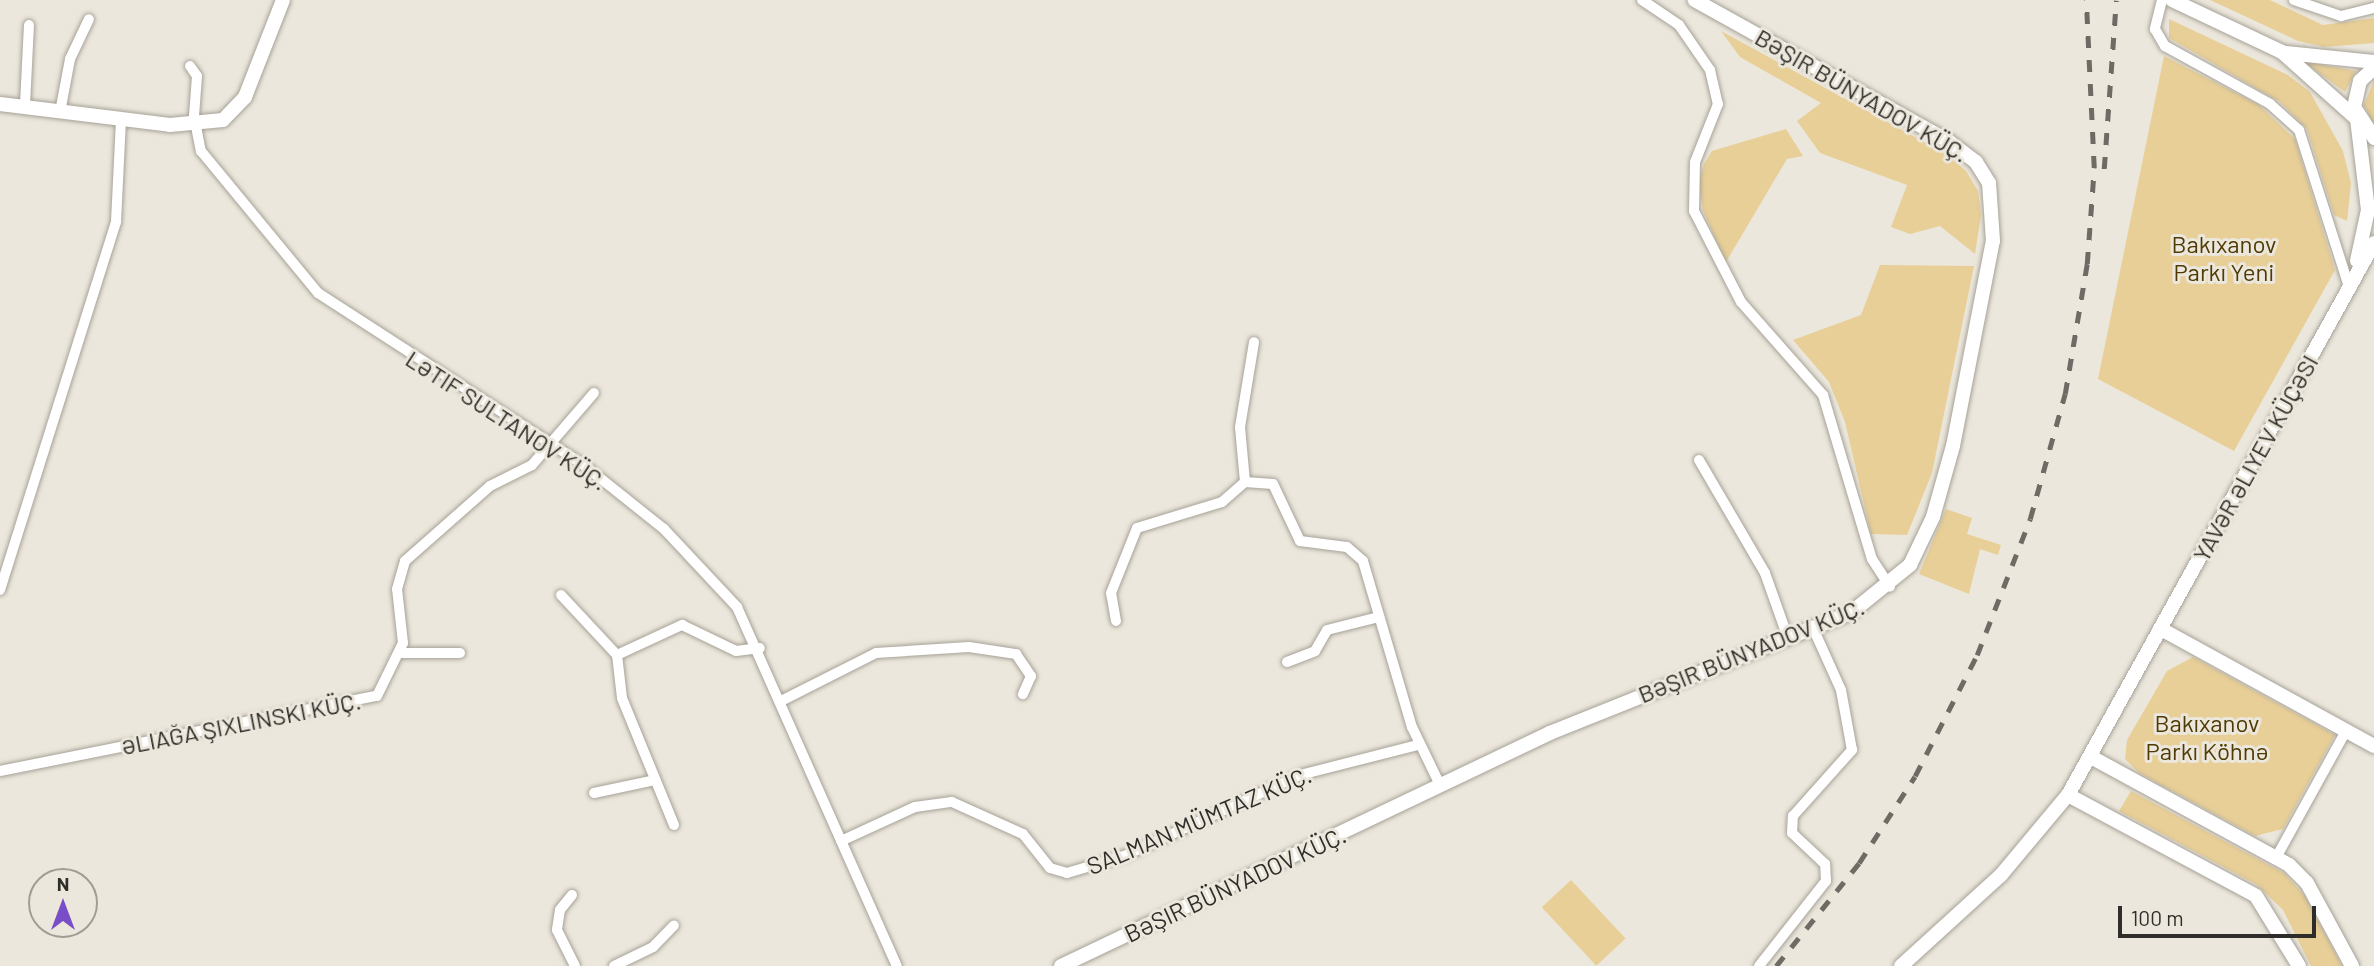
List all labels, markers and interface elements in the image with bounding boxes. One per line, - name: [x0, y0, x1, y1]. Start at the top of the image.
- street label: BƏŞIR BÜNYADOV KÜÇ.: [1750, 22, 1974, 168]
- park label: Bakıxanov Parkı Yeni: [2172, 230, 2276, 286]
- street label: LƏTIF SULTANOV KÜÇ.: [401, 344, 613, 496]
- street label: YAVƏR ƏLIYEV KÜÇƏSI: [2186, 350, 2324, 566]
- street label: BƏŞIR BÜNYADOV KÜÇ.: [1634, 591, 1868, 709]
- street label: ƏLIAĞA ŞIXLINSKI KÜÇ.: [119, 686, 363, 760]
- park label: Bakıxanov Parkı Köhnə: [2146, 709, 2268, 765]
- street label: SALMAN MÜMTAZ KÜÇ.: [1082, 760, 1316, 880]
- street label: BƏŞIR BÜNYADOV KÜÇ.: [1120, 820, 1350, 948]
- north arrow: [28, 868, 98, 938]
- text: N: [57, 872, 69, 895]
- scale bar: [2122, 892, 2320, 936]
- text: 100 m: [2131, 905, 2184, 930]

